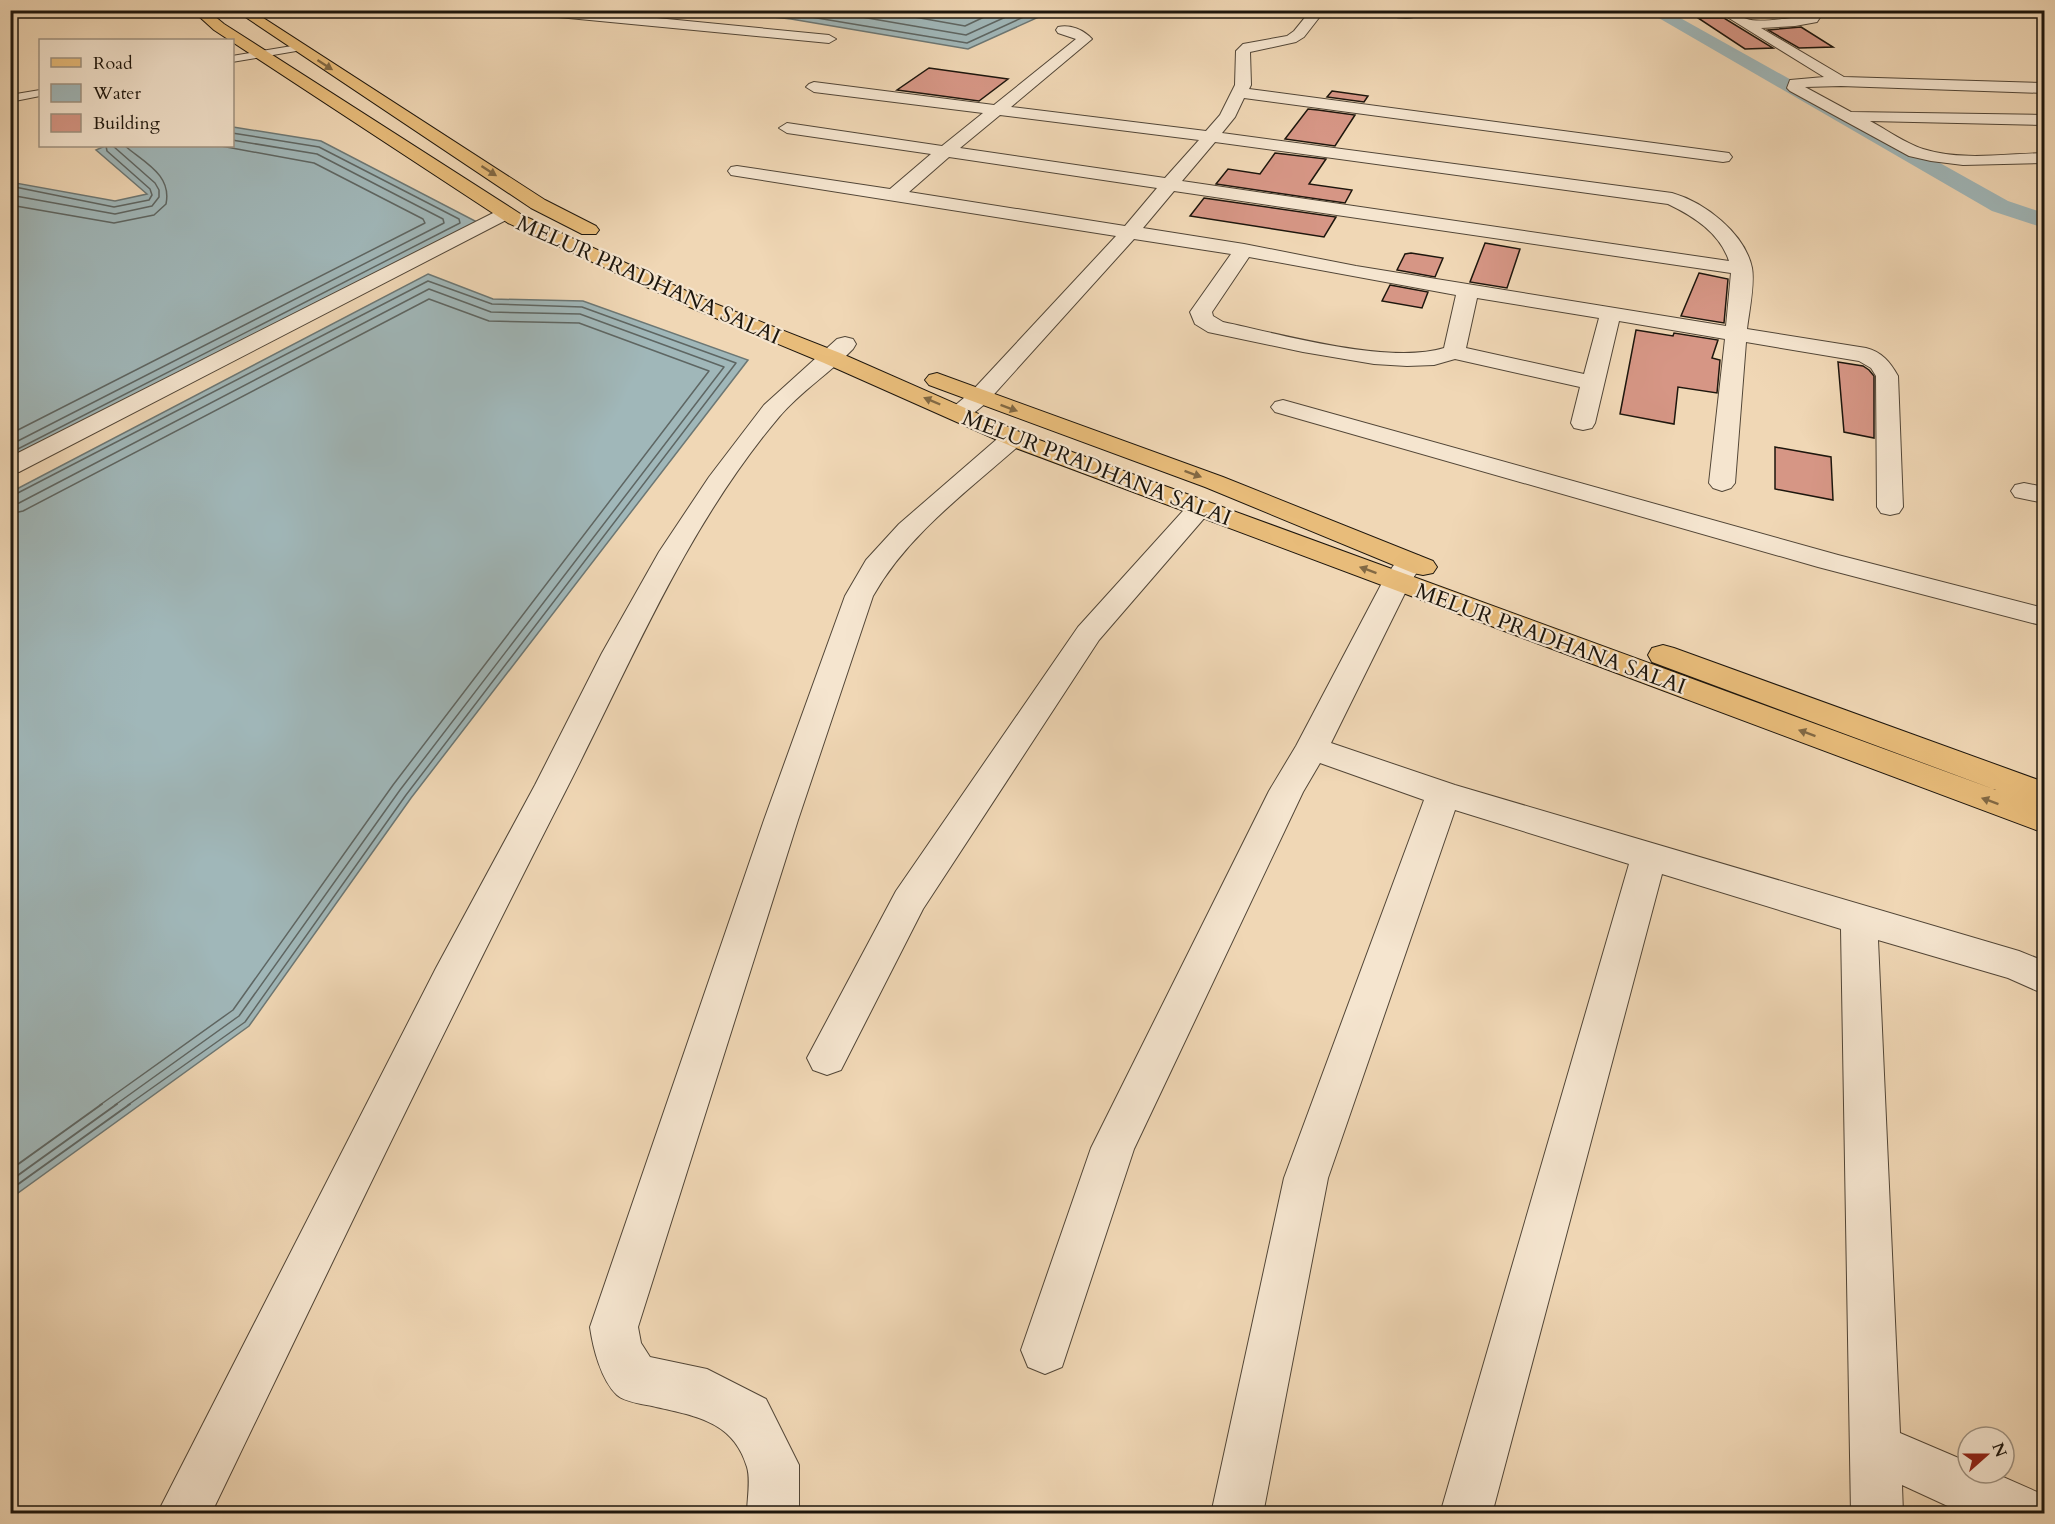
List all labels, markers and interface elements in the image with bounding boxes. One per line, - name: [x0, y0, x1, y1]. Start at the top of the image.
- legend: [39, 39, 234, 147]
- text: Road: [93, 51, 133, 76]
- one-way arrow: [317, 59, 333, 70]
- text: Water: [92, 81, 142, 106]
- text: Building: [93, 111, 161, 136]
- one-way arrow: [480, 166, 497, 177]
- street label: MELUR PRADHANA SALAI: [512, 208, 785, 352]
- one-way arrow: [922, 396, 940, 406]
- street label: MELUR PRADHANA SALAI: [958, 403, 1236, 533]
- one-way arrow: [1000, 403, 1018, 413]
- one-way arrow: [1184, 469, 1202, 479]
- one-way arrow: [1359, 565, 1377, 575]
- street label: MELUR PRADHANA SALAI: [1411, 576, 1690, 702]
- one-way arrow: [1798, 728, 1816, 737]
- one-way arrow: [1980, 796, 1998, 806]
- north arrow: [1956, 1425, 2016, 1485]
- text: N: [1986, 1440, 2012, 1461]

